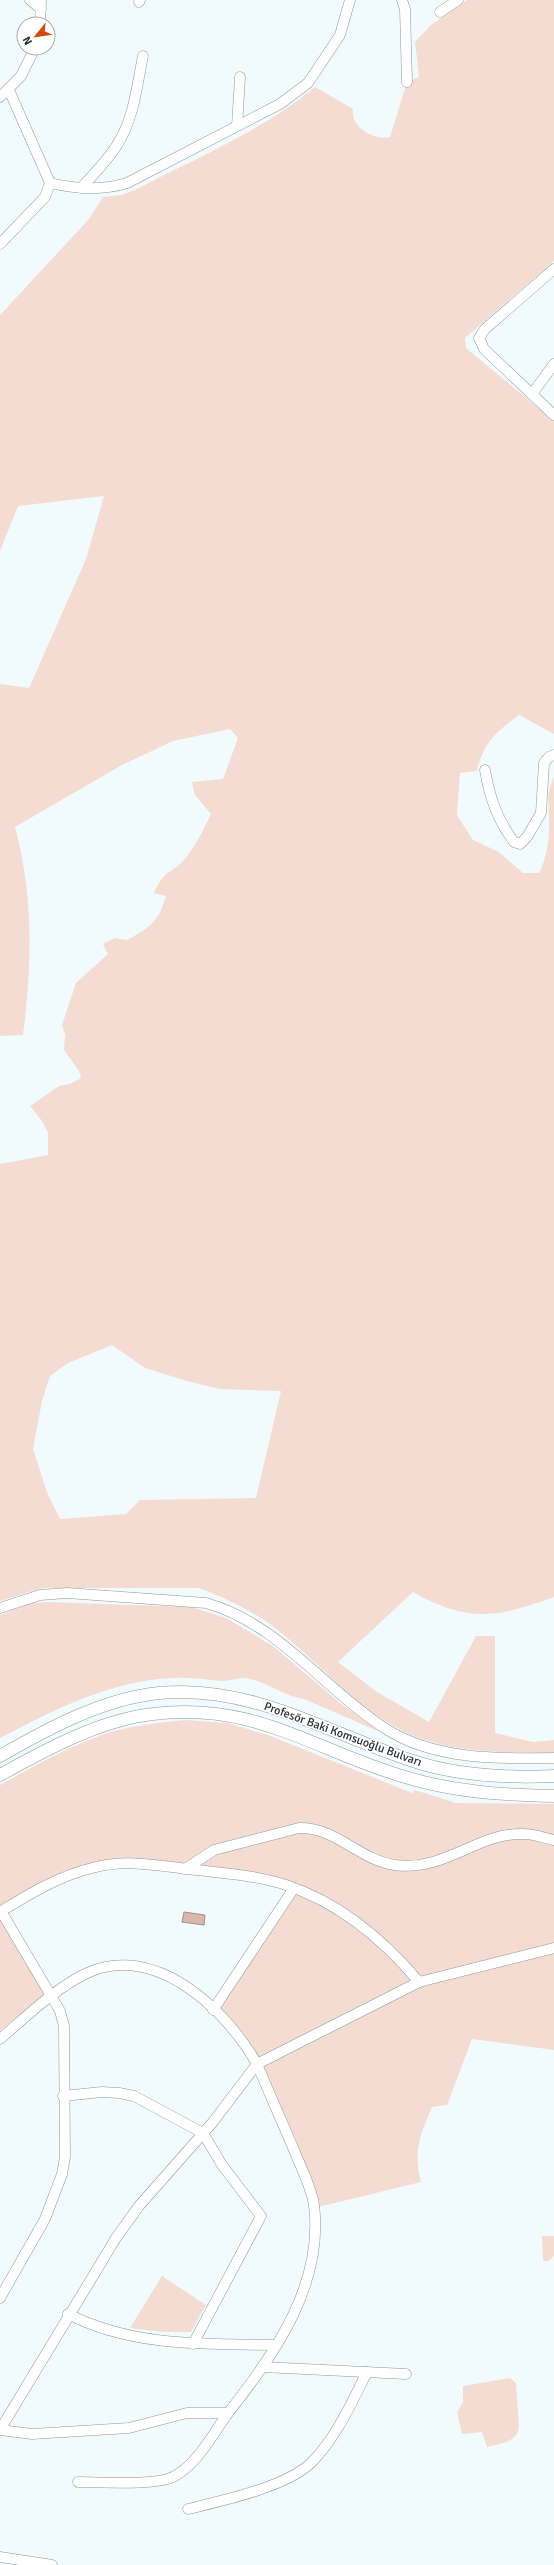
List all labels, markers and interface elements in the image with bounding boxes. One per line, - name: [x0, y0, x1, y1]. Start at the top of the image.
- north arrow: [16, 16, 56, 56]
- text: N: [20, 34, 35, 47]
- street label: Profesör Baki Komsuoğlu Bulvarı: [262, 1699, 424, 1770]

